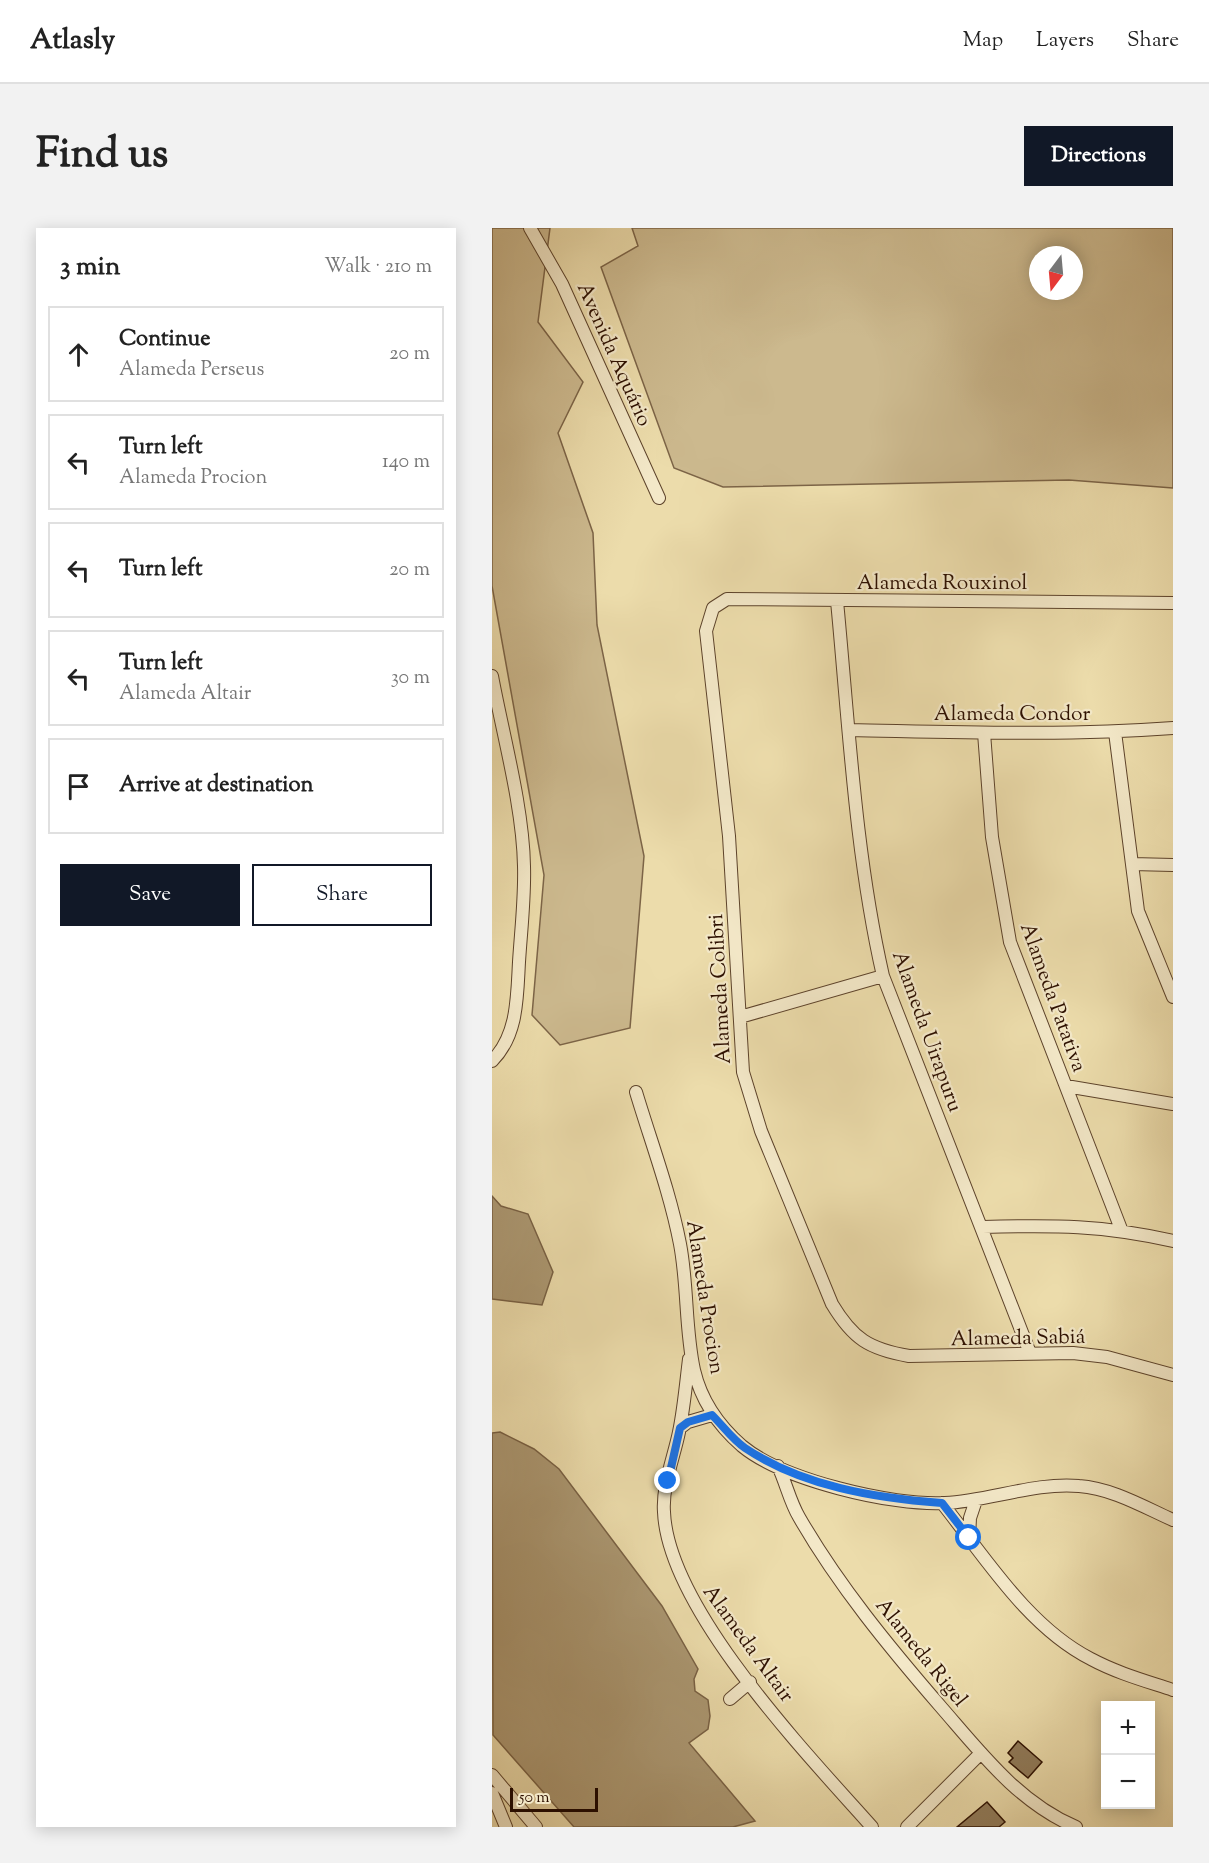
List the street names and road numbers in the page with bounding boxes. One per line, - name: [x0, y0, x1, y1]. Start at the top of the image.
- street label: Avenida Aquário: [568, 278, 658, 432]
- street label: Alameda Rouxinol: [857, 569, 1027, 599]
- street label: Alameda Condor: [934, 700, 1090, 730]
- street label: Alameda Colibri: [702, 913, 740, 1065]
- street label: Alameda Patativa: [1011, 919, 1093, 1077]
- street label: Alameda Uirapuru: [883, 947, 969, 1117]
- street label: Alameda Procion: [677, 1218, 731, 1377]
- street label: Alameda Sabiá: [950, 1323, 1086, 1355]
- street label: Alameda Altair: [694, 1579, 800, 1709]
- street label: Alameda Rigel: [867, 1592, 974, 1714]

